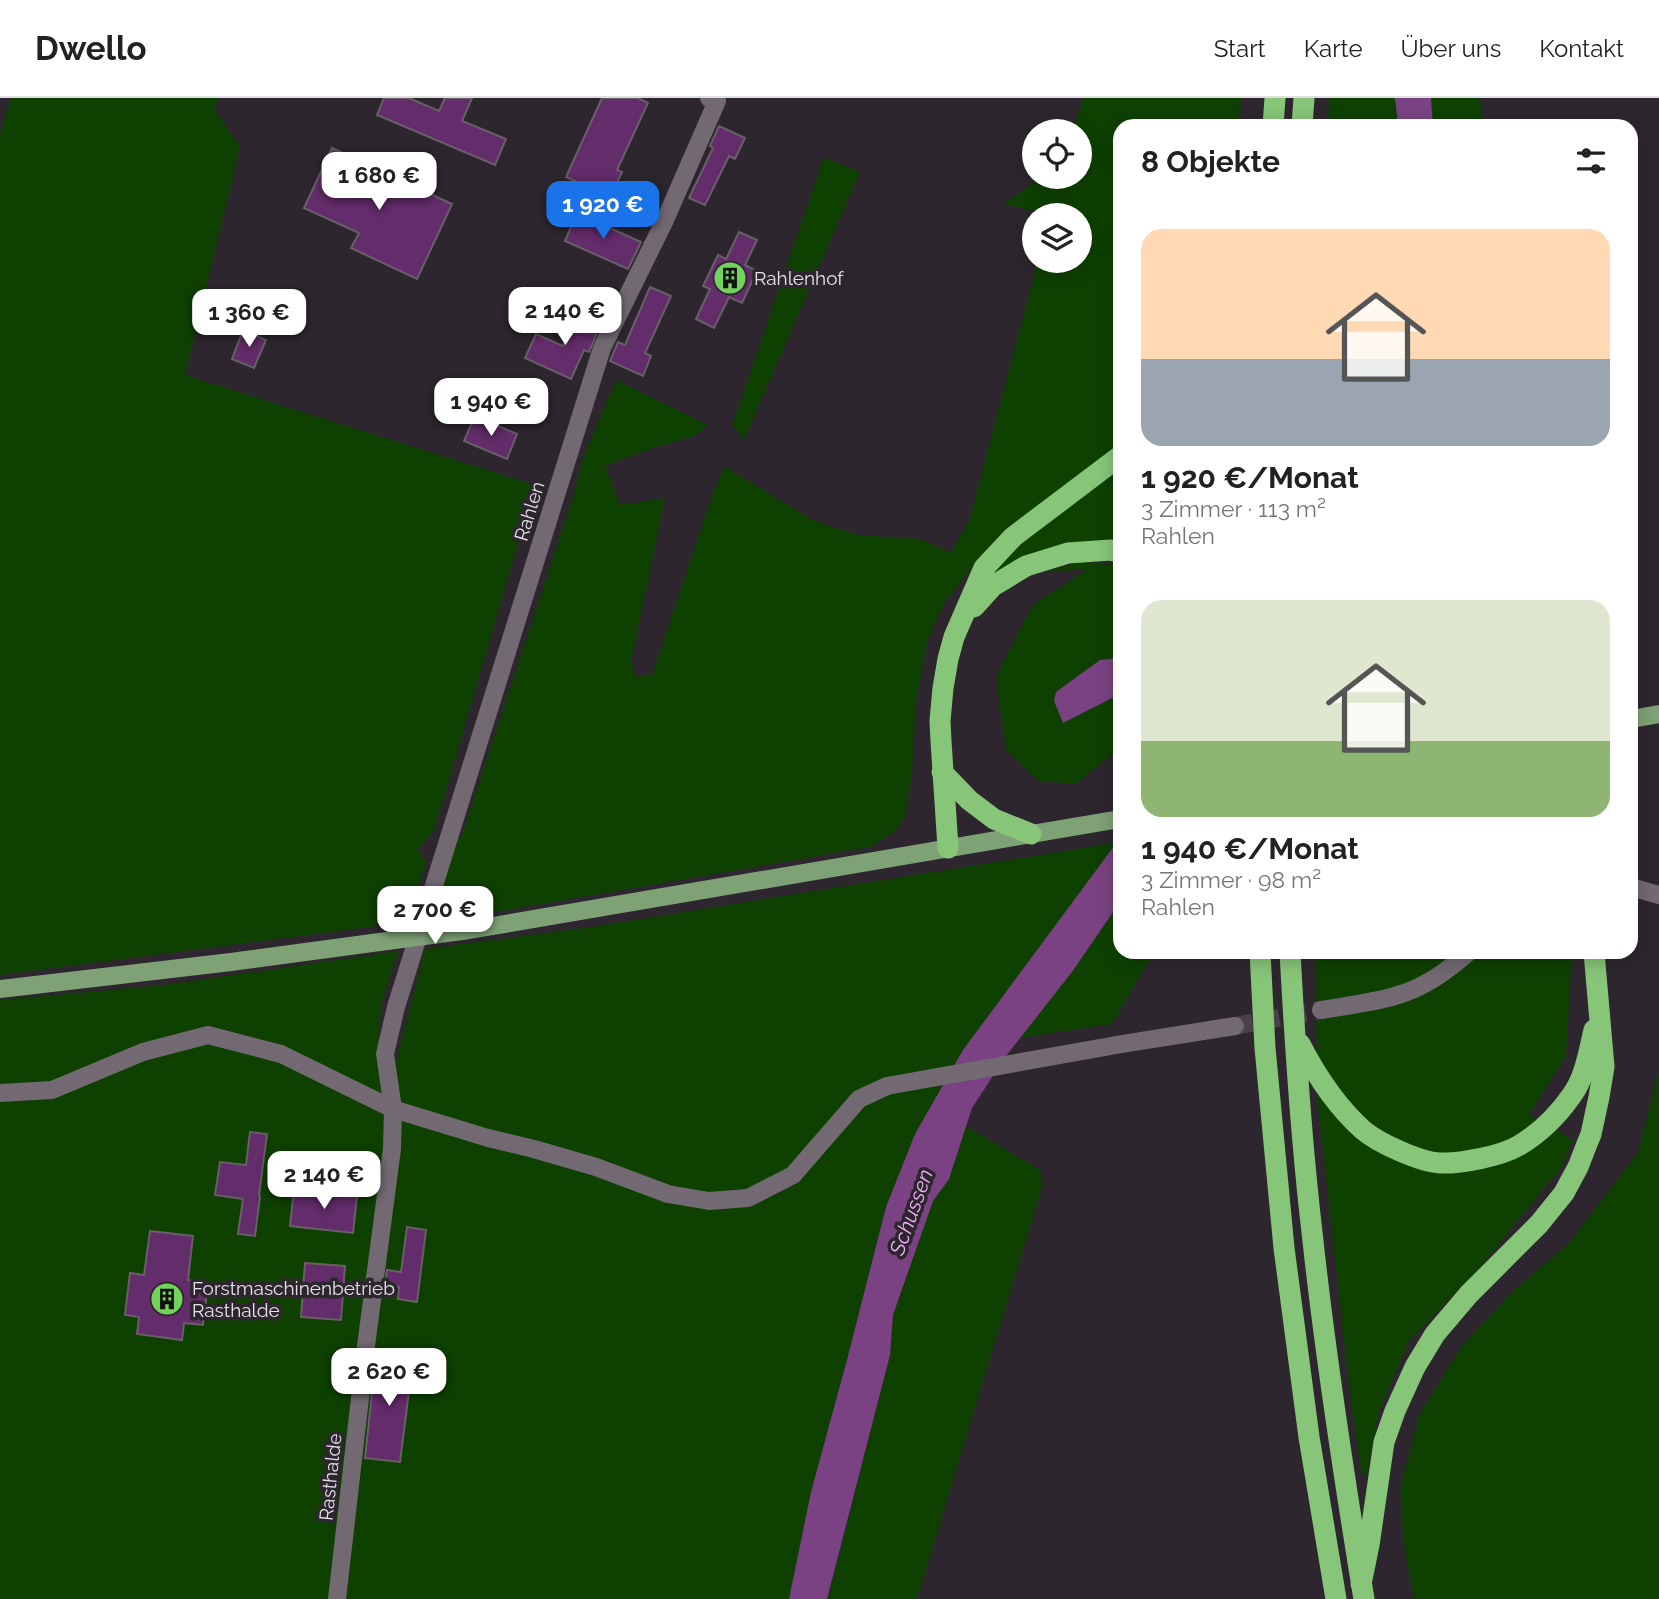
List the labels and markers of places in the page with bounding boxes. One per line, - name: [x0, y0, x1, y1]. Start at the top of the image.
- pin: 1 680 €: [314, 152, 444, 212]
- pin: 1 920 €: [538, 181, 668, 241]
- building icon: Rahlenhof: [711, 259, 749, 297]
- place label: Rahlenhof: [754, 267, 844, 289]
- pin: 2 140 €: [500, 288, 630, 347]
- pin: 1 360 €: [184, 289, 314, 349]
- pin: 1 940 €: [426, 378, 556, 438]
- pin: 2 700 €: [370, 886, 500, 946]
- pin: 2 140 €: [259, 1152, 389, 1211]
- place label: Forstmaschinenbetrieb Rasthalde: [192, 1277, 395, 1321]
- building icon: Forstmaschinenbetrieb Rasthalde: [148, 1280, 186, 1318]
- pin: 2 620 €: [324, 1348, 454, 1408]

